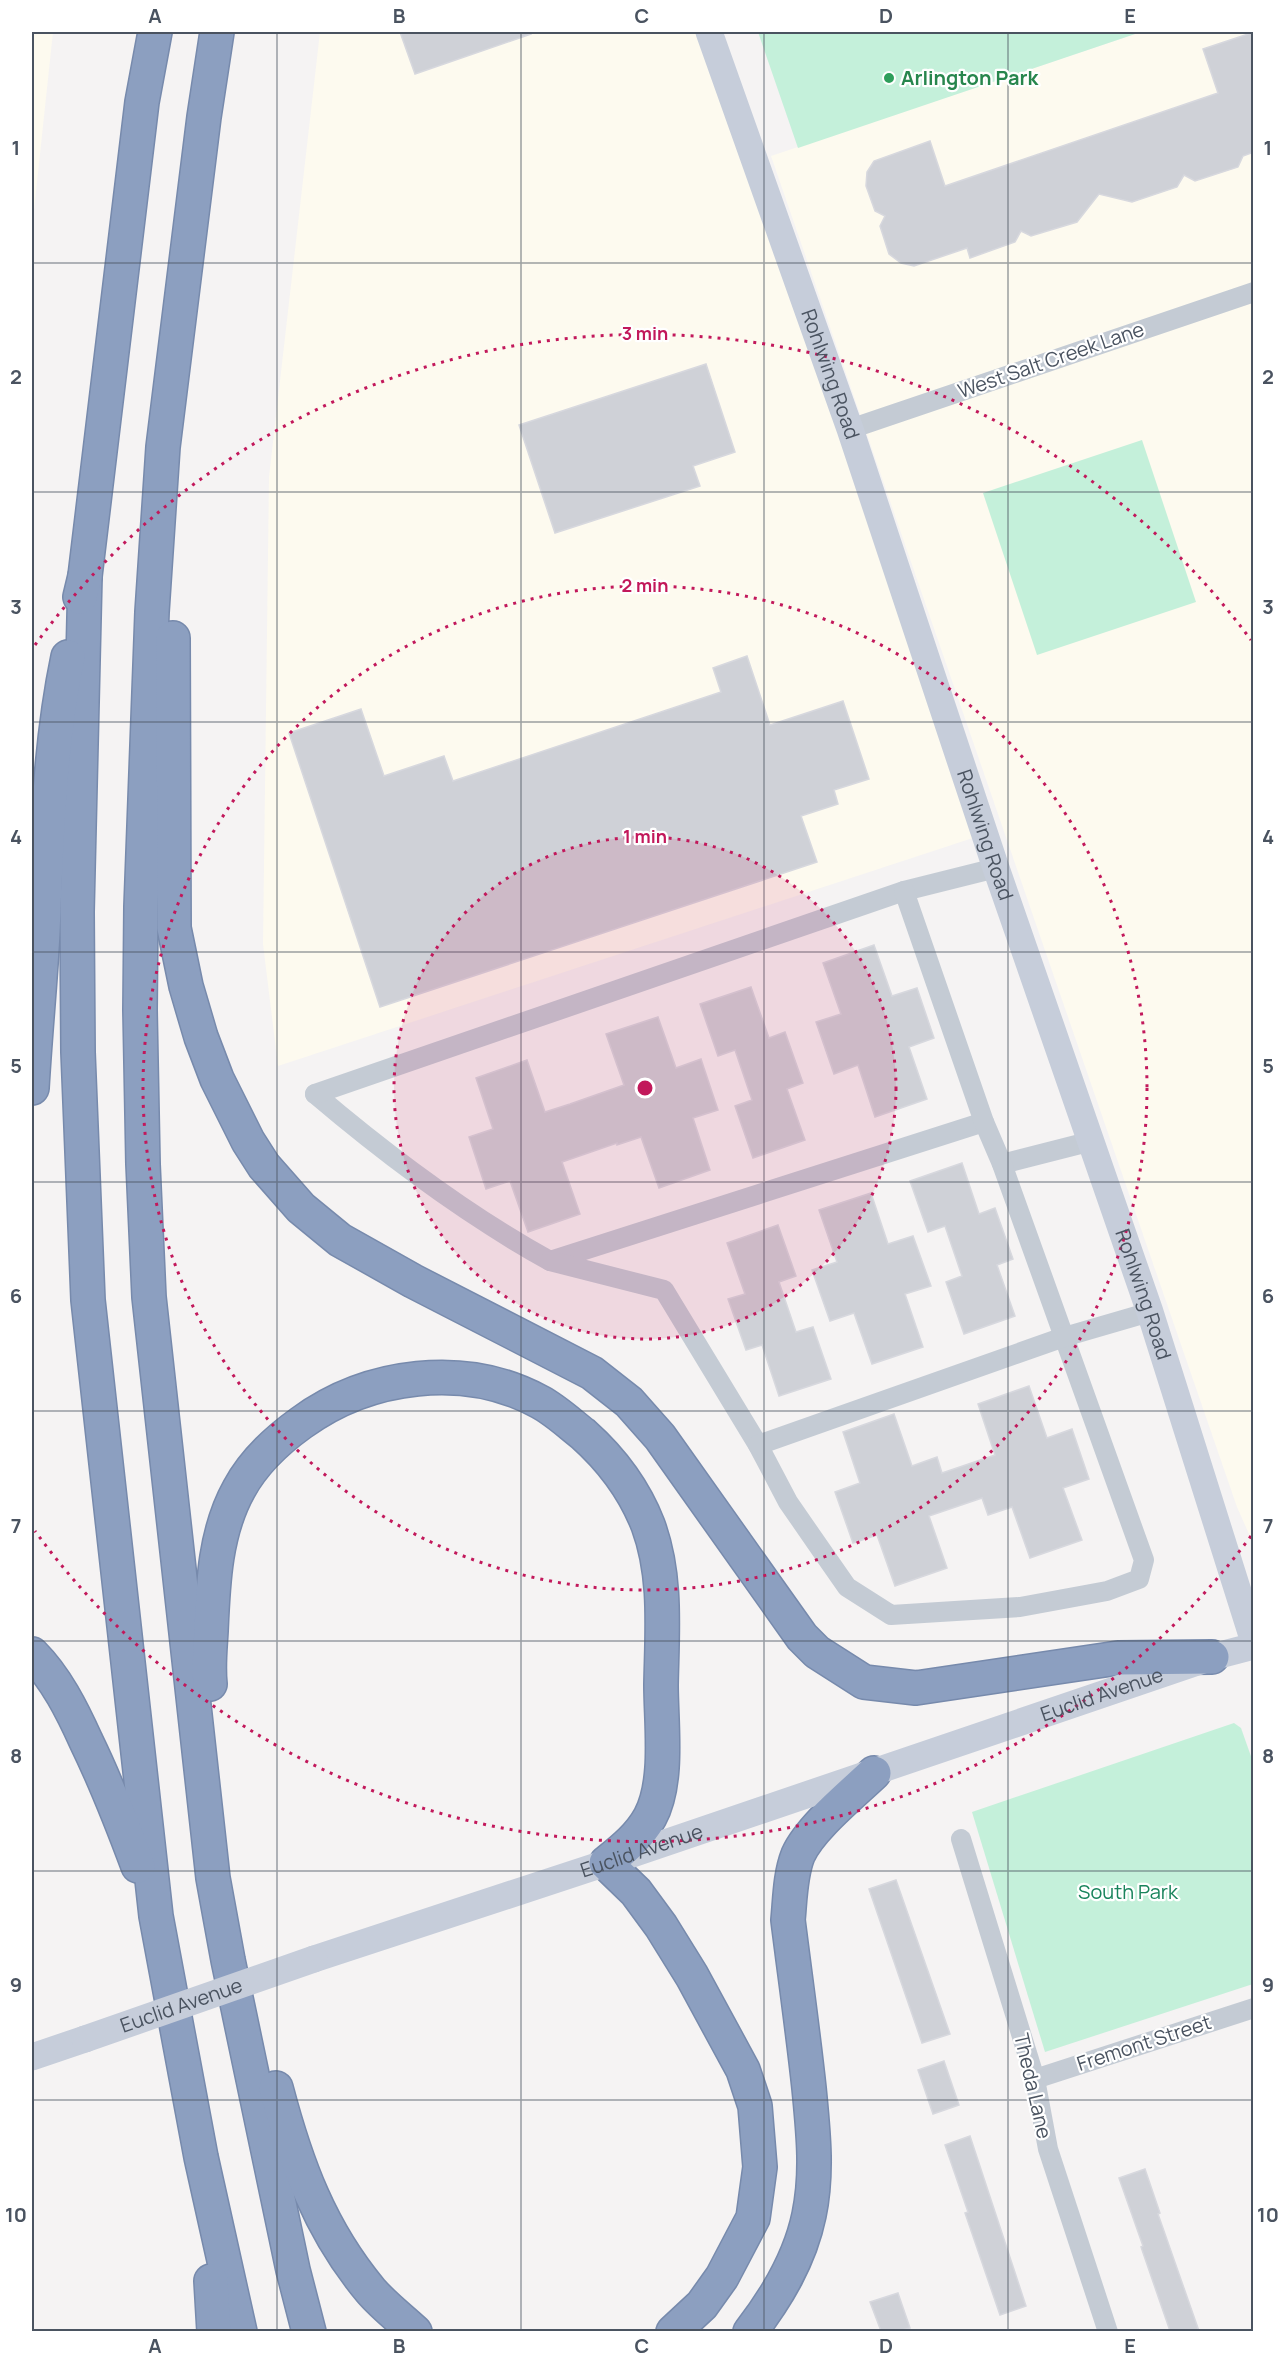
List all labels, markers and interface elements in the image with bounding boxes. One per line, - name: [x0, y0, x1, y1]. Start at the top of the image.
- text: A: [148, 2, 162, 29]
- text: B: [393, 2, 406, 29]
- text: C: [635, 2, 649, 29]
- text: D: [879, 2, 893, 29]
- text: E: [1124, 2, 1136, 29]
- place label: Arlington Park: [901, 64, 1039, 91]
- marker: Arlington Park: [882, 71, 896, 85]
- text: 1: [12, 134, 20, 161]
- text: 1: [1264, 134, 1272, 161]
- street label: Rohlwing Road: [795, 305, 866, 442]
- street label: West Salt Creek Lane: [954, 315, 1148, 404]
- text: 3 min: [622, 321, 668, 345]
- text: 2: [10, 363, 22, 390]
- text: 2: [1262, 363, 1274, 390]
- text: 2 min: [622, 573, 668, 597]
- text: 3: [10, 593, 22, 620]
- text: 3: [1262, 593, 1274, 620]
- street label: Rohlwing Road: [951, 766, 1020, 904]
- text: 4: [10, 823, 22, 850]
- text: 4: [1262, 823, 1274, 850]
- text: 1 min: [623, 824, 667, 848]
- text: 5: [10, 1052, 22, 1079]
- text: 5: [1262, 1052, 1274, 1079]
- centre of rings: [635, 1078, 655, 1098]
- street label: Rohlwing Road: [1109, 1225, 1178, 1363]
- text: 6: [10, 1282, 22, 1309]
- text: 6: [1262, 1282, 1274, 1309]
- text: 7: [11, 1512, 21, 1539]
- text: 7: [1263, 1512, 1273, 1539]
- street label: Euclid Avenue: [1037, 1661, 1166, 1727]
- text: 8: [10, 1742, 22, 1769]
- text: 8: [1262, 1742, 1274, 1769]
- street label: Euclid Avenue: [577, 1817, 706, 1884]
- park label: South Park: [1078, 1878, 1179, 1905]
- text: 9: [10, 1971, 22, 1998]
- street label: Euclid Avenue: [116, 1971, 246, 2039]
- text: 9: [1262, 1971, 1274, 1998]
- street label: Fremont Street: [1073, 2008, 1215, 2077]
- street label: Theda Lane: [1008, 2031, 1059, 2141]
- text: 10: [5, 2201, 27, 2228]
- text: 10: [1257, 2201, 1279, 2228]
- text: A: [148, 2332, 162, 2359]
- text: B: [393, 2332, 406, 2359]
- text: C: [635, 2332, 649, 2359]
- text: D: [879, 2332, 893, 2359]
- text: E: [1124, 2332, 1136, 2359]

